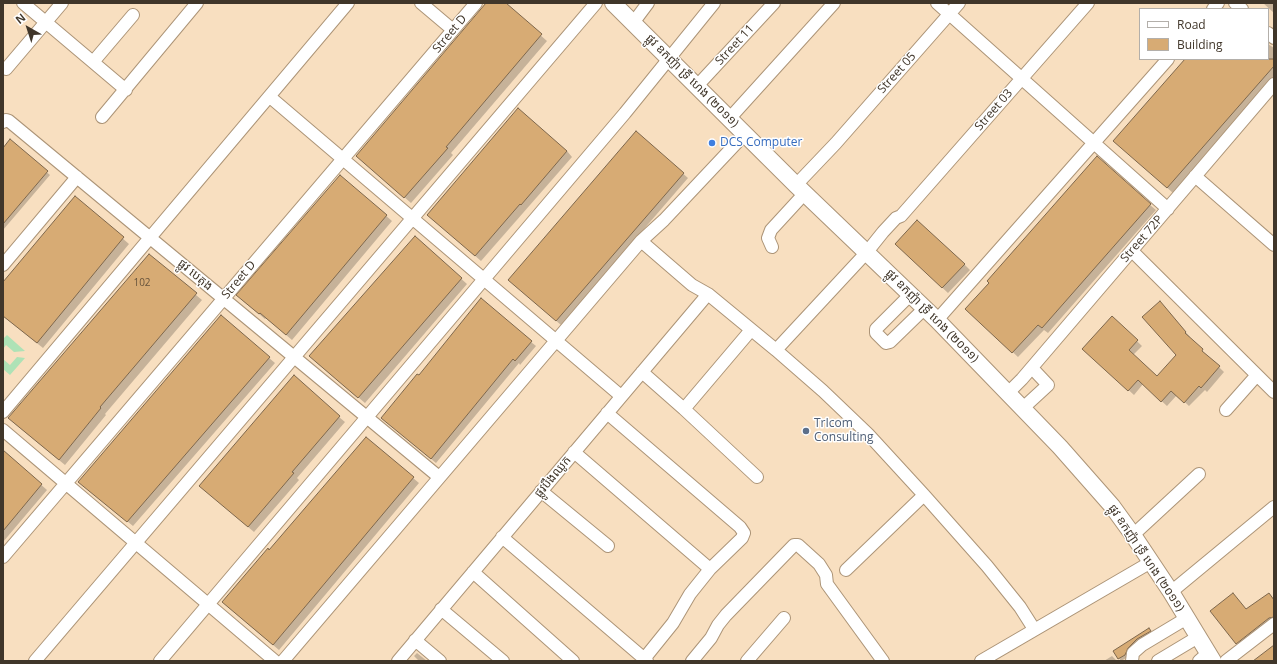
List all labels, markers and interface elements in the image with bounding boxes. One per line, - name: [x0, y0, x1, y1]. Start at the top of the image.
- north arrow: [8, 8, 48, 48]
- legend: [1139, 8, 1269, 60]
- text: N: [12, 10, 28, 27]
- street label: Street D: [430, 12, 470, 56]
- text: Road: [1177, 16, 1206, 33]
- street label: Street 11: [713, 22, 757, 68]
- street label: ផ្លូវ ឧកញ៉ា ទ្រី ហេង (២០១១): [642, 31, 742, 131]
- text: Building: [1177, 36, 1222, 53]
- street label: Street 05: [875, 49, 919, 97]
- street label: Street 03: [972, 86, 1016, 134]
- place label: DCS Computer: [720, 136, 802, 150]
- marker: DCS Computer: [707, 138, 717, 148]
- street label: Street 72P: [1118, 213, 1166, 265]
- street label: ផ្លូវ បេតុង: [175, 256, 215, 294]
- street label: Street D: [219, 258, 259, 302]
- street label: ផ្លូវ ឧកញ៉ា ទ្រី ហេង (២០១១): [882, 266, 982, 366]
- house number: 102: [133, 277, 151, 289]
- place label: TrIcom Consulting: [814, 417, 873, 445]
- marker: TrIcom Consulting: [801, 426, 811, 436]
- street label: ផ្លូវបឹងឈូក: [532, 453, 574, 501]
- street label: ផ្លូវ ឧកញ៉ា ទ្រី ហេង (២០១១): [1105, 502, 1187, 614]

